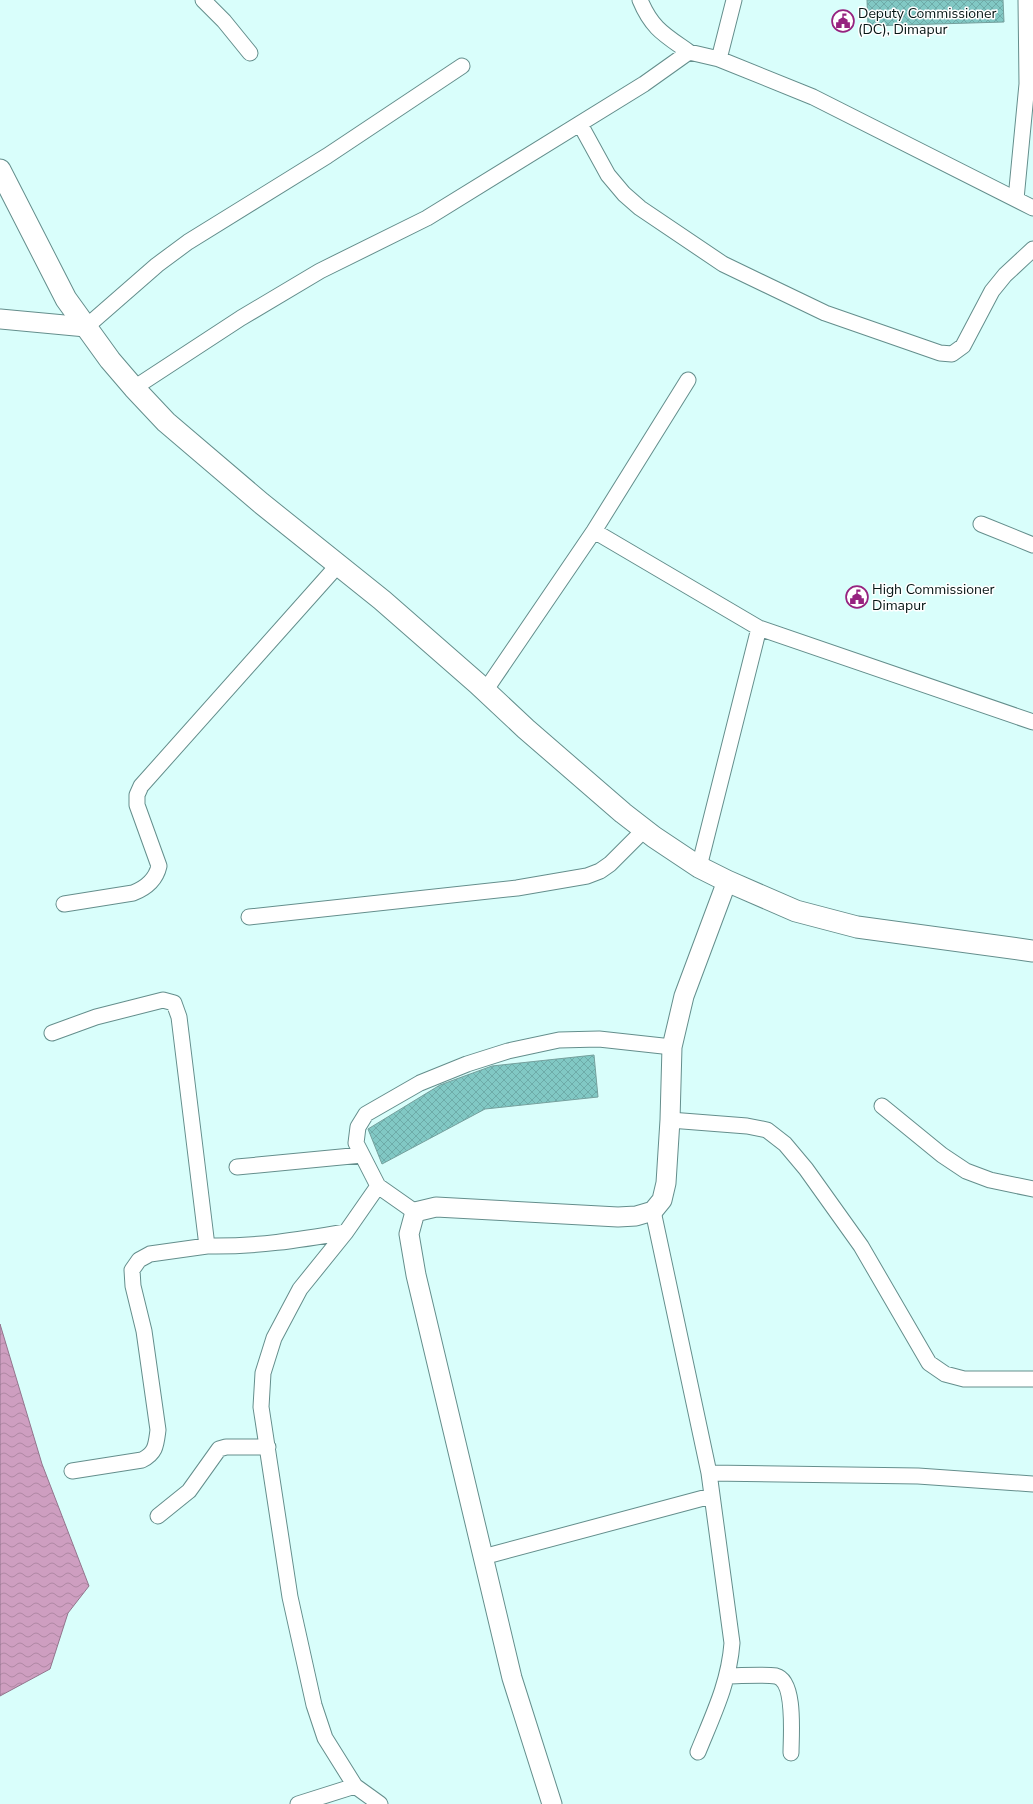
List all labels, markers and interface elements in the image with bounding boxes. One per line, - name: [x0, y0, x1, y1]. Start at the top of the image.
- place label: Deputy Commissioner (DC), Dimapur: [858, 4, 996, 39]
- public building icon: Deputy Commissioner (DC), Dimapur: [830, 8, 856, 34]
- place label: High Commissioner Dimapur: [872, 580, 995, 615]
- public building icon: High Commissioner Dimapur: [844, 584, 870, 610]

